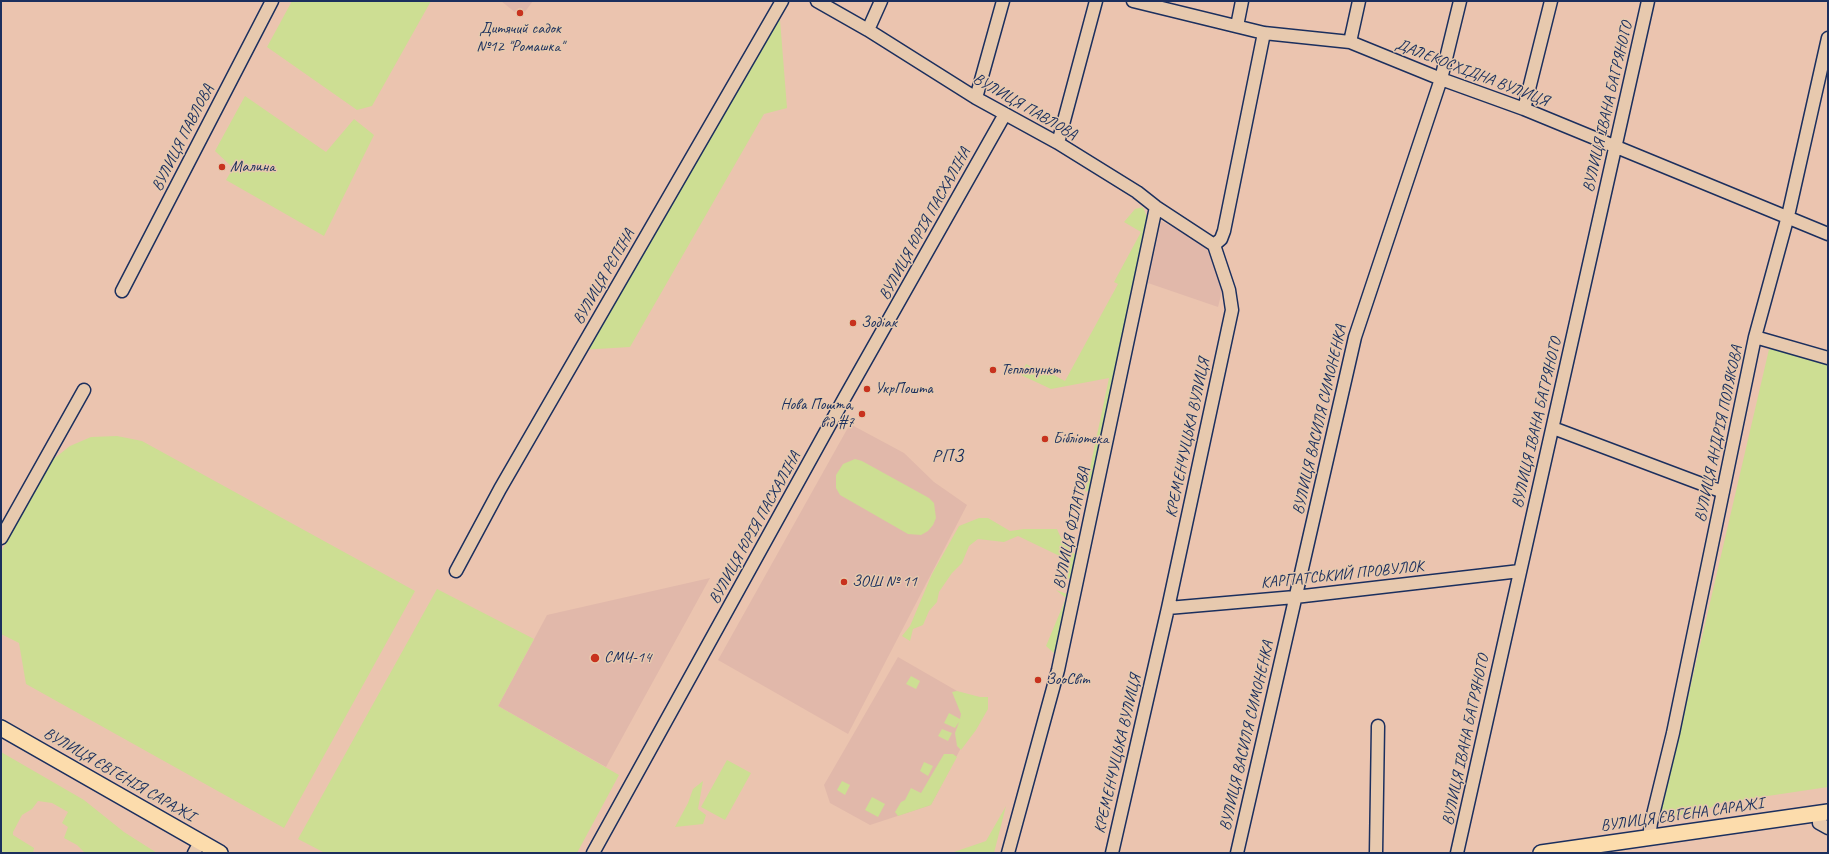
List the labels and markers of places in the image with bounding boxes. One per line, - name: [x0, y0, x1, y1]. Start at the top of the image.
- marker: Дитячий садок №12 "Ромашка": [515, 8, 525, 18]
- place label: Дитячий садок №12 "Ромашка": [476, 19, 564, 57]
- place label: Малина: [230, 157, 275, 177]
- marker: Малина: [217, 162, 227, 172]
- place label: Зодіак: [861, 313, 897, 333]
- marker: Зодіак: [848, 318, 858, 328]
- place label: Теплопункт: [1001, 360, 1061, 380]
- marker: Теплопункт: [988, 365, 998, 375]
- place label: УкрПошта: [875, 379, 933, 399]
- marker: УкрПошта: [862, 384, 872, 394]
- place label: Нова Пошта, від #7: [780, 395, 854, 433]
- marker: Нова Пошта, від #7: [857, 409, 867, 419]
- place label: Бібліотека: [1053, 429, 1108, 449]
- marker: Бібліотека: [1040, 434, 1050, 444]
- place label: ЗОШ № 11: [852, 572, 917, 592]
- marker: ЗОШ № 11: [839, 577, 849, 587]
- place label: СМЧ-14: [604, 648, 651, 668]
- marker: СМЧ-14: [589, 652, 601, 664]
- place label: ЗооСвiт: [1046, 670, 1089, 690]
- marker: ЗооСвiт: [1033, 675, 1043, 685]

